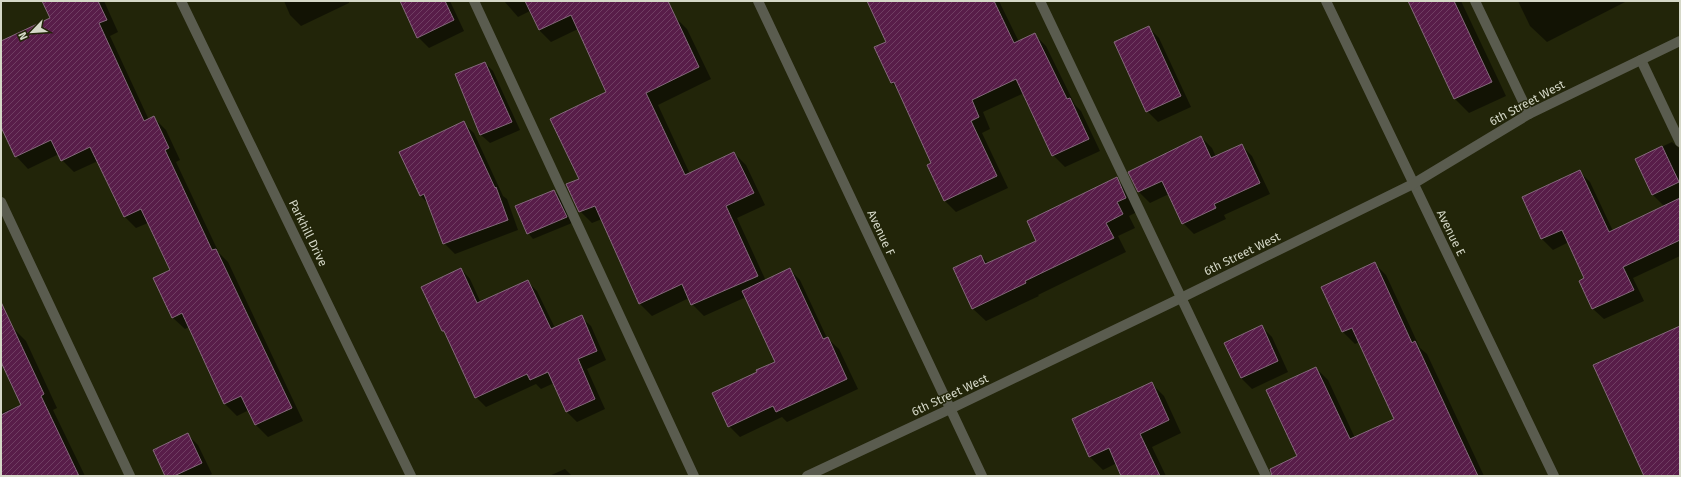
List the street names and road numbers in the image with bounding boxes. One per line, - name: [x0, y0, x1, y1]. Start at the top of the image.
- street label: 6th Street West: [1487, 77, 1567, 129]
- street label: Parkhill Drive: [286, 197, 330, 269]
- street label: Avenue F: [864, 208, 898, 258]
- street label: Avenue E: [1434, 208, 1468, 258]
- street label: 6th Street West: [1202, 229, 1283, 278]
- street label: 6th Street West: [909, 371, 991, 419]

